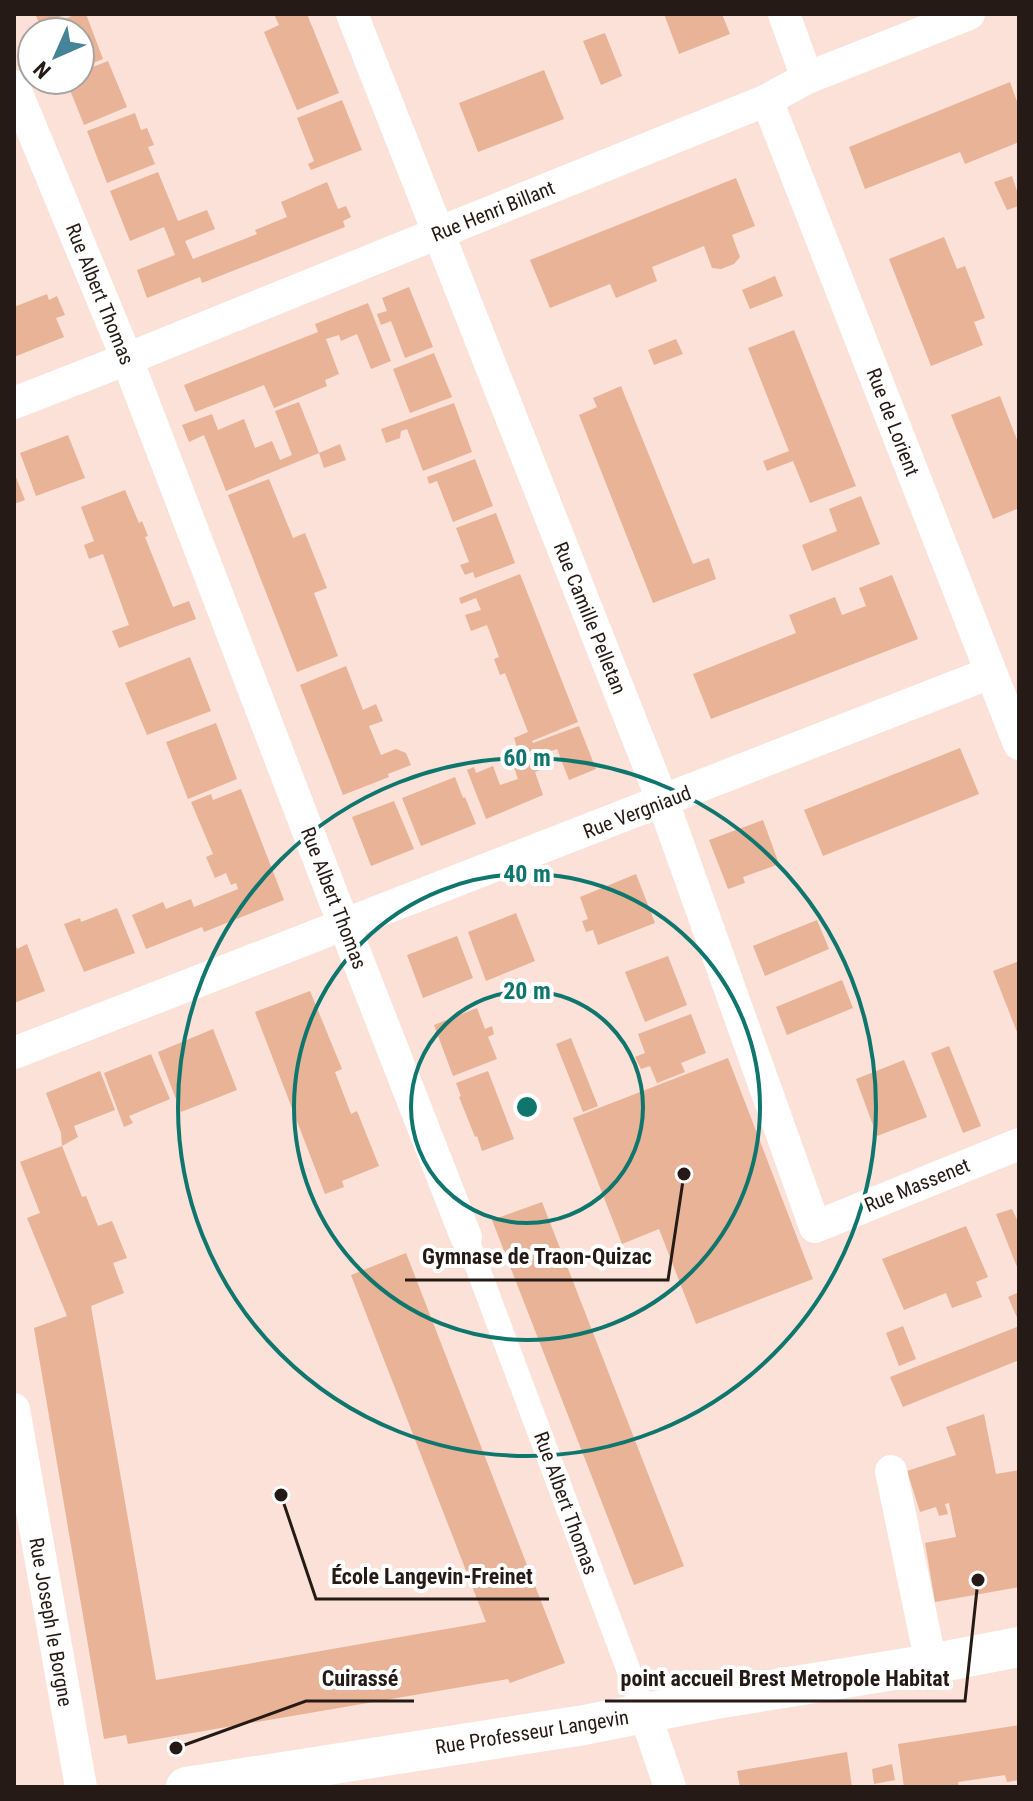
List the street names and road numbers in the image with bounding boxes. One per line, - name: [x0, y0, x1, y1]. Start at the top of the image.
- street label: Rue Henri Billant: [428, 175, 558, 247]
- street label: Rue Albert Thomas: [61, 220, 139, 368]
- street label: Rue de Lorient: [861, 365, 925, 479]
- street label: Rue Camille Pelletan: [549, 538, 631, 698]
- street label: Rue Vergniaud: [580, 780, 694, 844]
- street label: Rue Albert Thomas: [296, 824, 372, 972]
- street label: Rue Massenet: [861, 1153, 973, 1217]
- street label: Rue Albert Thomas: [529, 1428, 603, 1578]
- street label: Rue Joseph le Borgne: [24, 1536, 78, 1708]
- street label: Rue Professeur Langevin: [434, 1705, 630, 1759]

